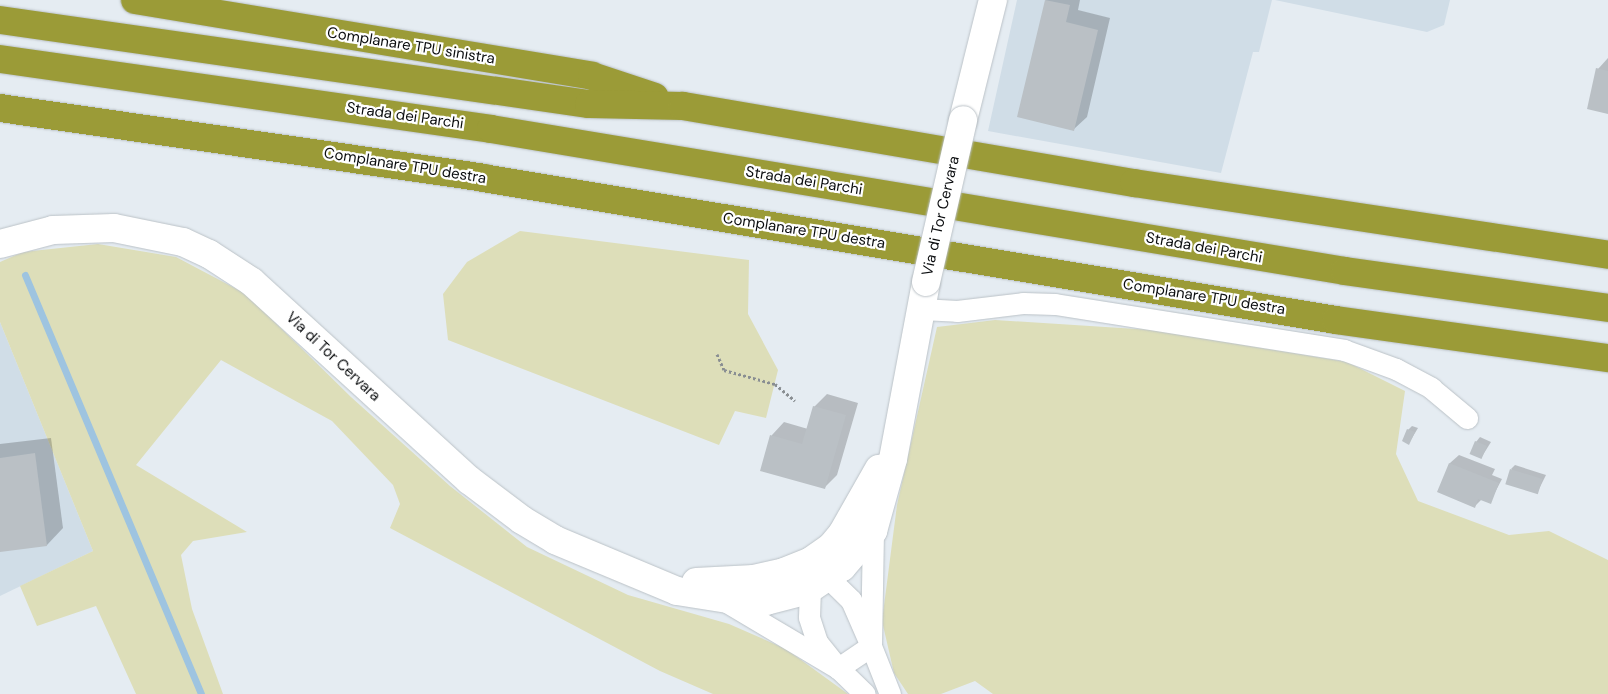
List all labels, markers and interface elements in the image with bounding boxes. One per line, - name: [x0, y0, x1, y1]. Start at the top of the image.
- street label: Complanare TPU sinistra: [326, 24, 496, 68]
- street label: Strada dei Parchi: [345, 99, 465, 133]
- street label: Complanare TPU destra: [323, 144, 487, 188]
- street label: Via di Tor Cervara: [918, 154, 964, 278]
- street label: Strada dei Parchi: [744, 163, 864, 199]
- street label: Complanare TPU destra: [722, 209, 886, 253]
- street label: Strada dei Parchi: [1144, 229, 1264, 267]
- street label: Complanare TPU destra: [1122, 275, 1286, 319]
- street label: Via di Tor Cervara: [282, 309, 384, 405]

